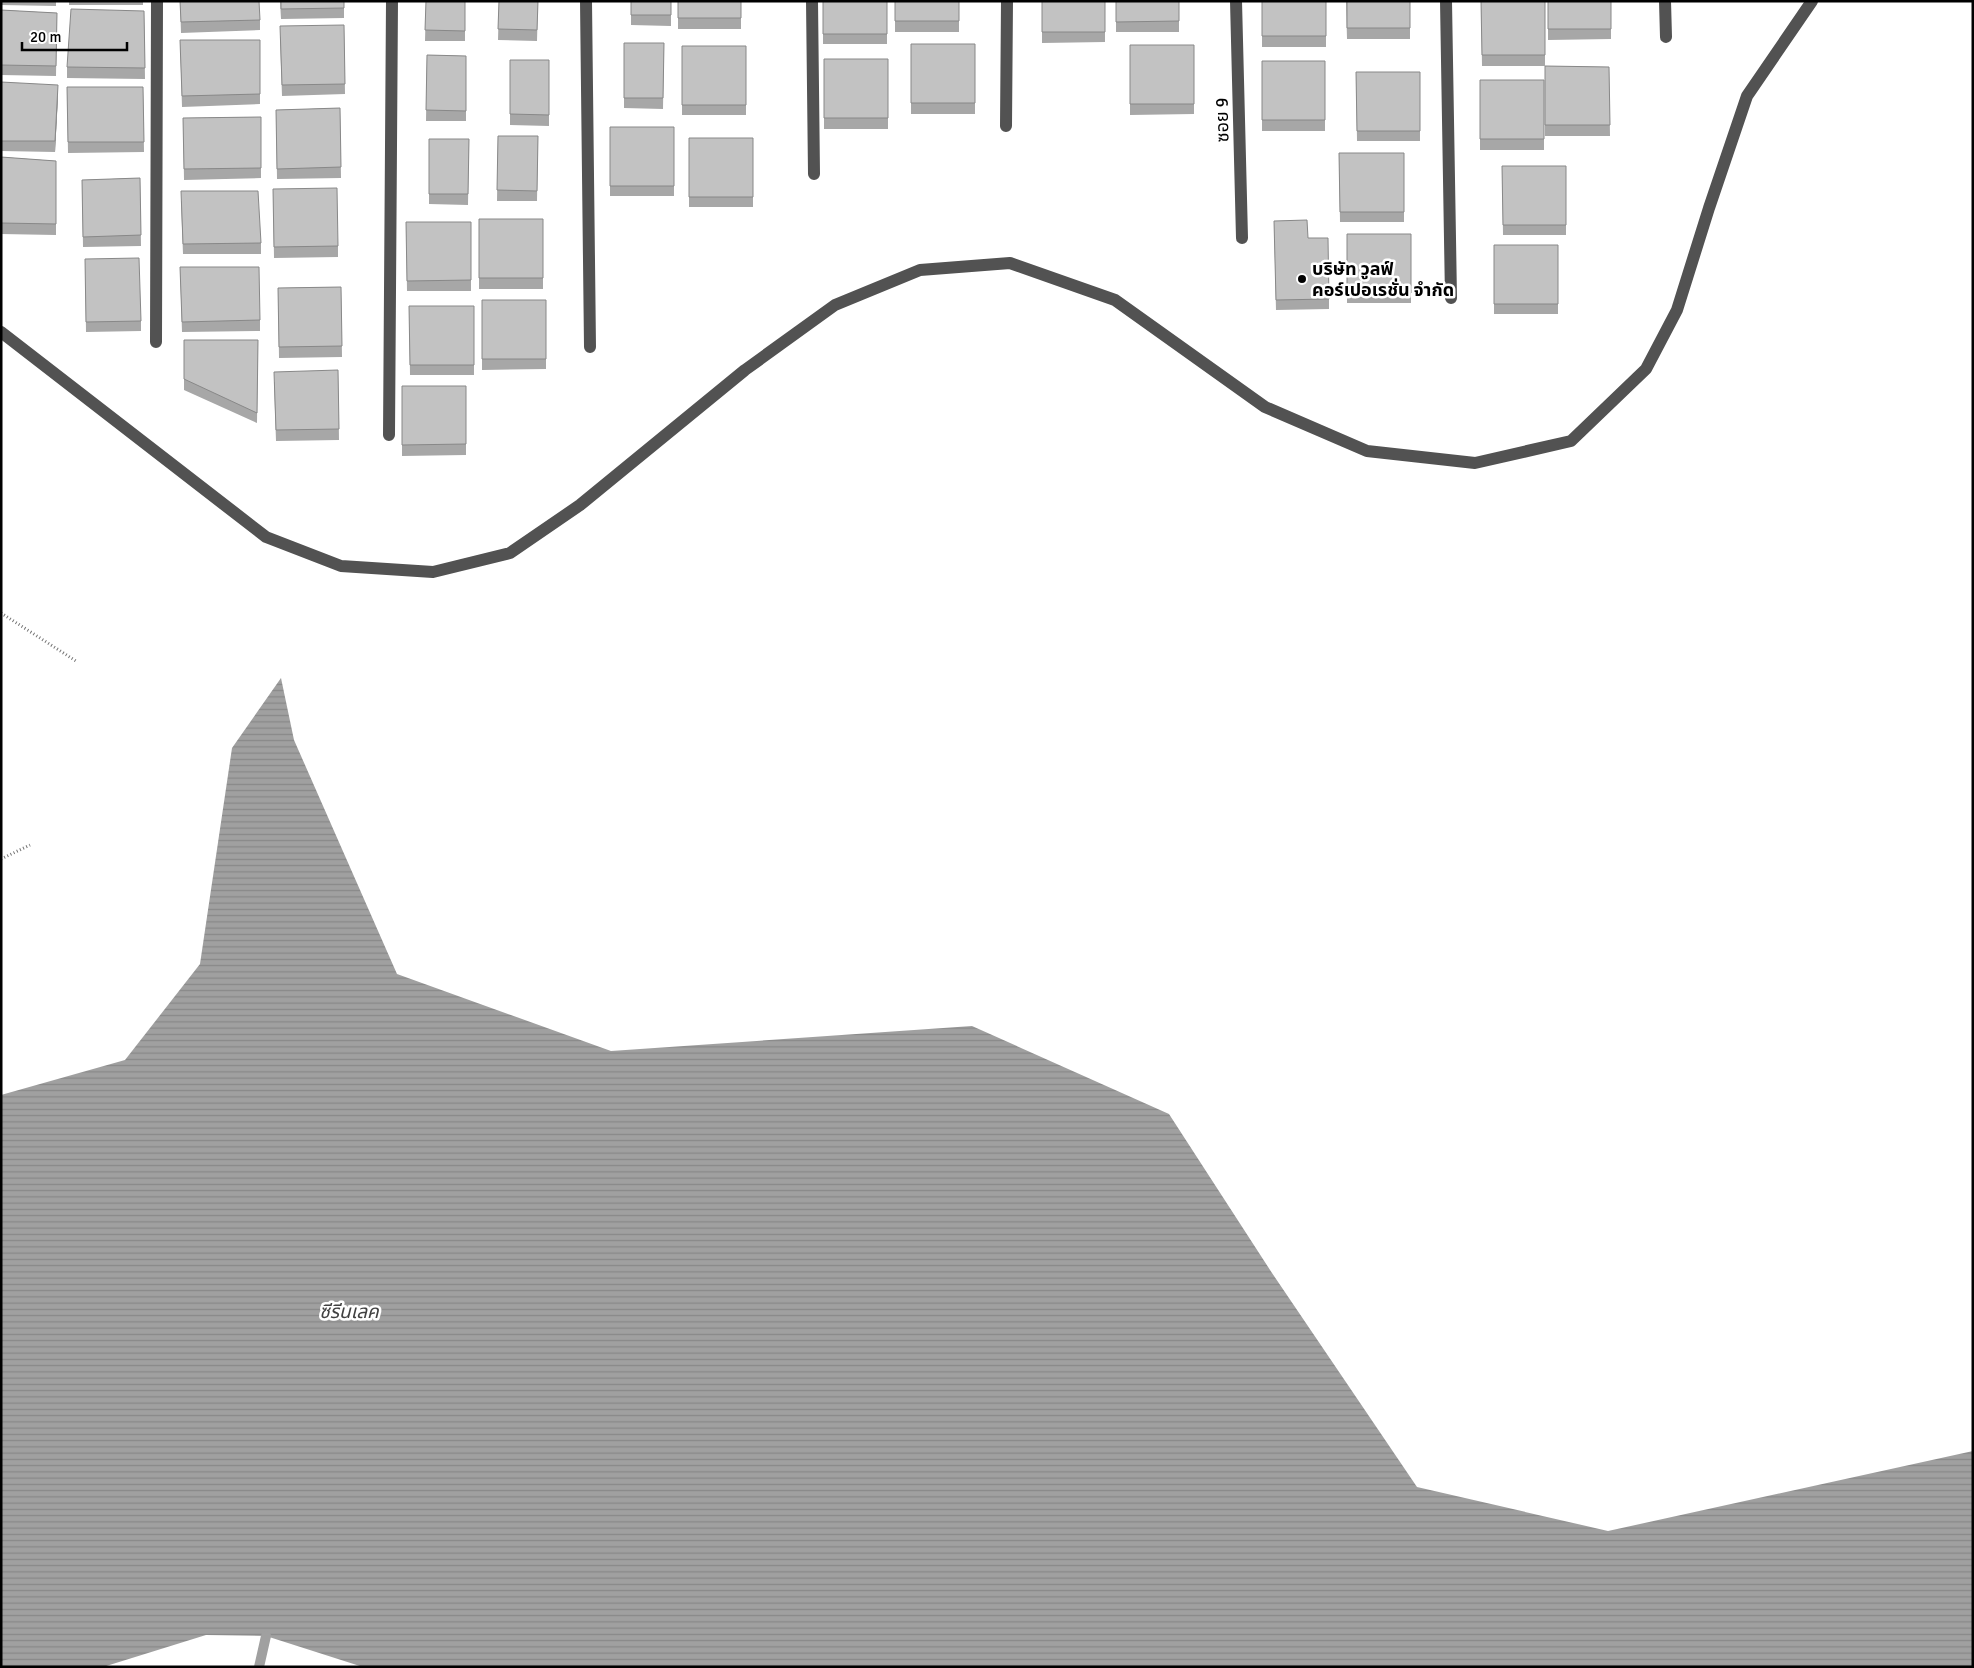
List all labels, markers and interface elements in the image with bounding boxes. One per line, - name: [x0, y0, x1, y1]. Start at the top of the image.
- scale bar: [22, 20, 128, 52]
- text: 20 m: [30, 28, 61, 46]
- street label: ซอย 9: [1211, 97, 1233, 143]
- place label: บริษัท วูลฟ์ คอร์เปอเรชั่น จำกัด: [1312, 258, 1454, 301]
- marker: บริษัท วูลฟ์ คอร์เปอเรชั่น จำกัด: [1296, 273, 1308, 285]
- water label: ซีรีนเลค: [319, 1300, 380, 1324]

